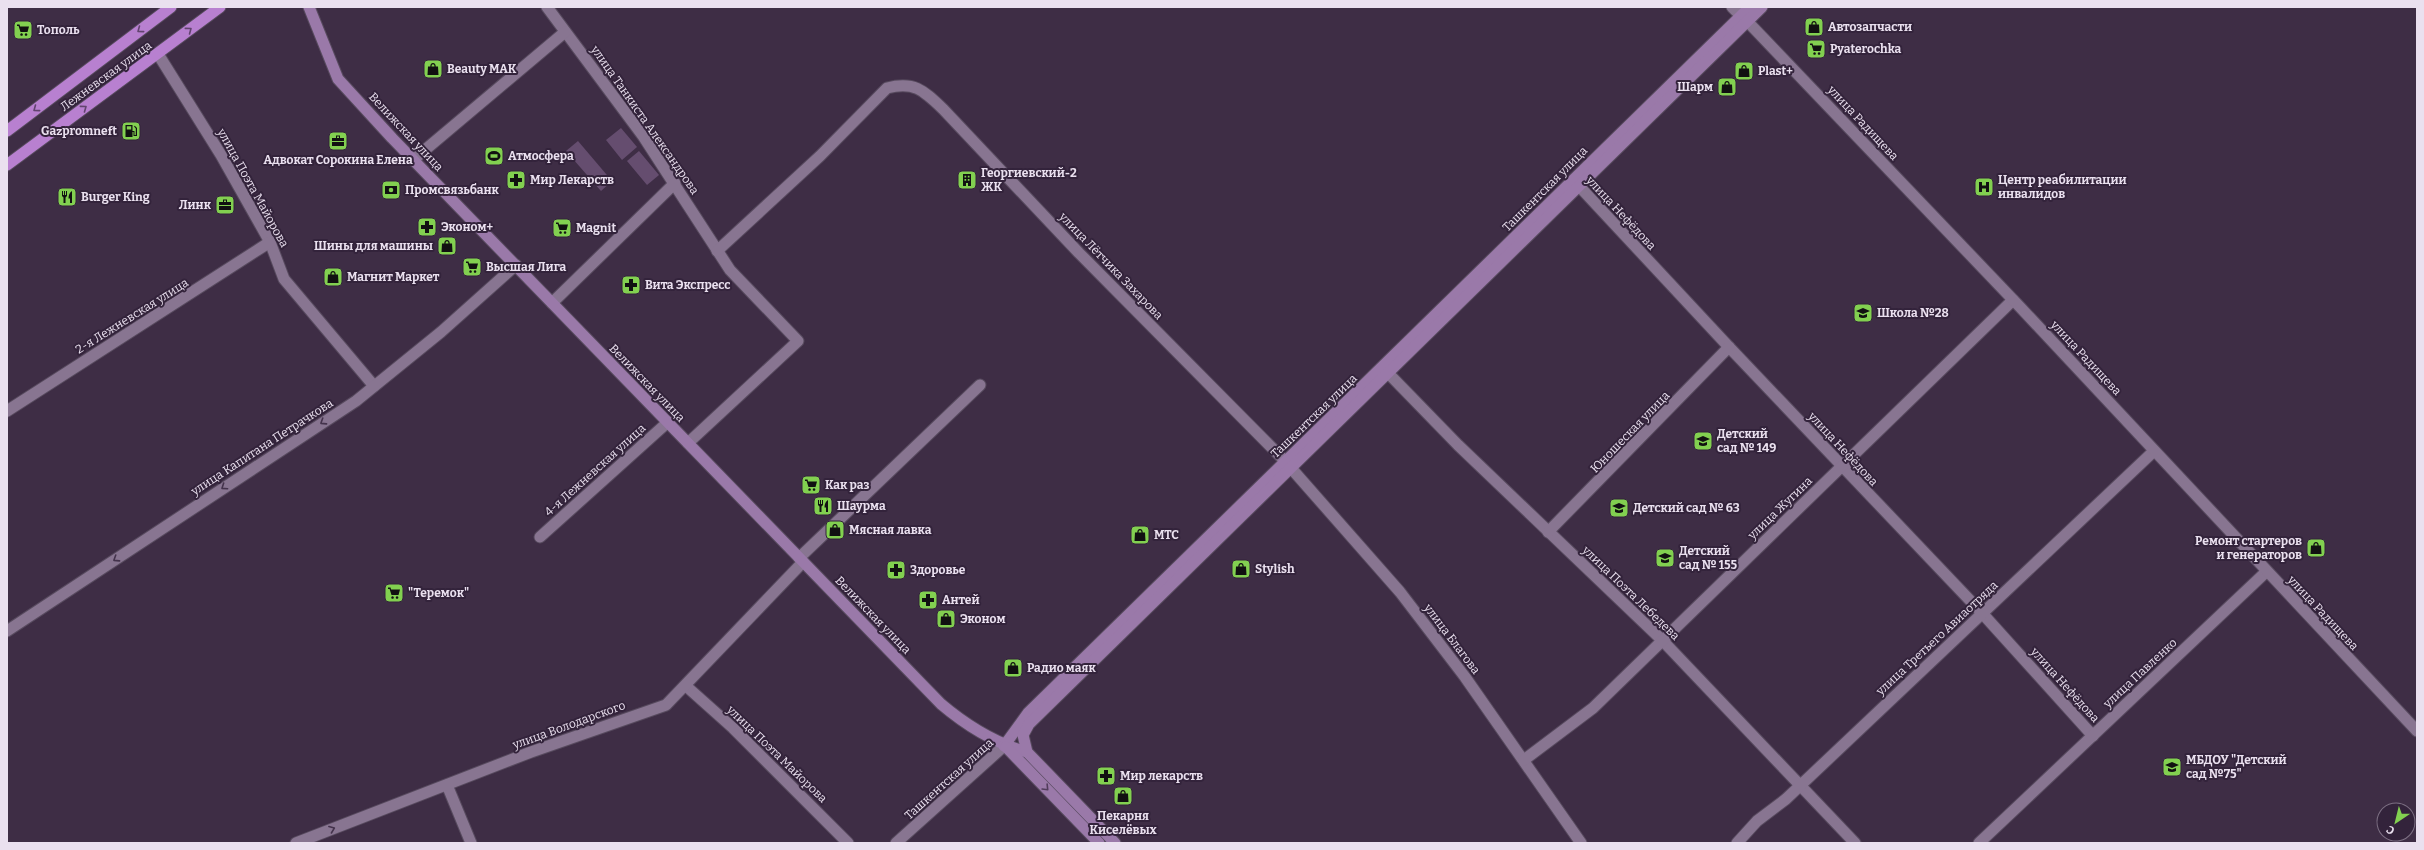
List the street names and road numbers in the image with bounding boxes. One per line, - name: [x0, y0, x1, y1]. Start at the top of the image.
- street label: Лежневская улица: [58, 38, 155, 114]
- street label: улица Танкиста Александрова: [588, 42, 702, 197]
- street label: улица Радищева: [1824, 82, 1901, 164]
- street label: Велижская улица: [366, 90, 446, 175]
- street label: улица Поэта Майорова: [214, 125, 292, 250]
- street label: Ташкентская улица: [1500, 143, 1591, 234]
- street label: улица Нефёдова: [1583, 172, 1659, 253]
- street label: улица Лётчика Захарова: [1056, 209, 1166, 323]
- street label: 2-я Лежневская улица: [73, 275, 191, 356]
- street label: улица Радищева: [2047, 317, 2124, 399]
- street label: Велижская улица: [606, 341, 688, 425]
- street label: Ташкентская улица: [1268, 371, 1360, 461]
- street label: Юношеская улица: [1588, 388, 1673, 476]
- street label: улица Капитана Петрачкова: [188, 396, 336, 499]
- street label: улица Нефёдова: [1805, 408, 1881, 489]
- street label: 4-я Лежневская улица: [542, 421, 649, 519]
- street label: улица Жугина: [1744, 474, 1815, 543]
- street label: улица Поэта Лебедева: [1579, 542, 1683, 643]
- street label: улица Радищева: [2284, 572, 2361, 654]
- street label: Велижская улица: [832, 573, 914, 657]
- street label: улица Третьего Авиаотряда: [1873, 578, 2001, 699]
- street label: улица Благова: [1420, 600, 1483, 677]
- street label: улица Павленко: [2100, 635, 2180, 711]
- street label: улица Нефёдова: [2027, 644, 2103, 726]
- street label: улица Володарского: [510, 698, 627, 752]
- street label: улица Поэта Майорова: [723, 702, 830, 806]
- street label: Ташкентская улица: [902, 735, 996, 822]

